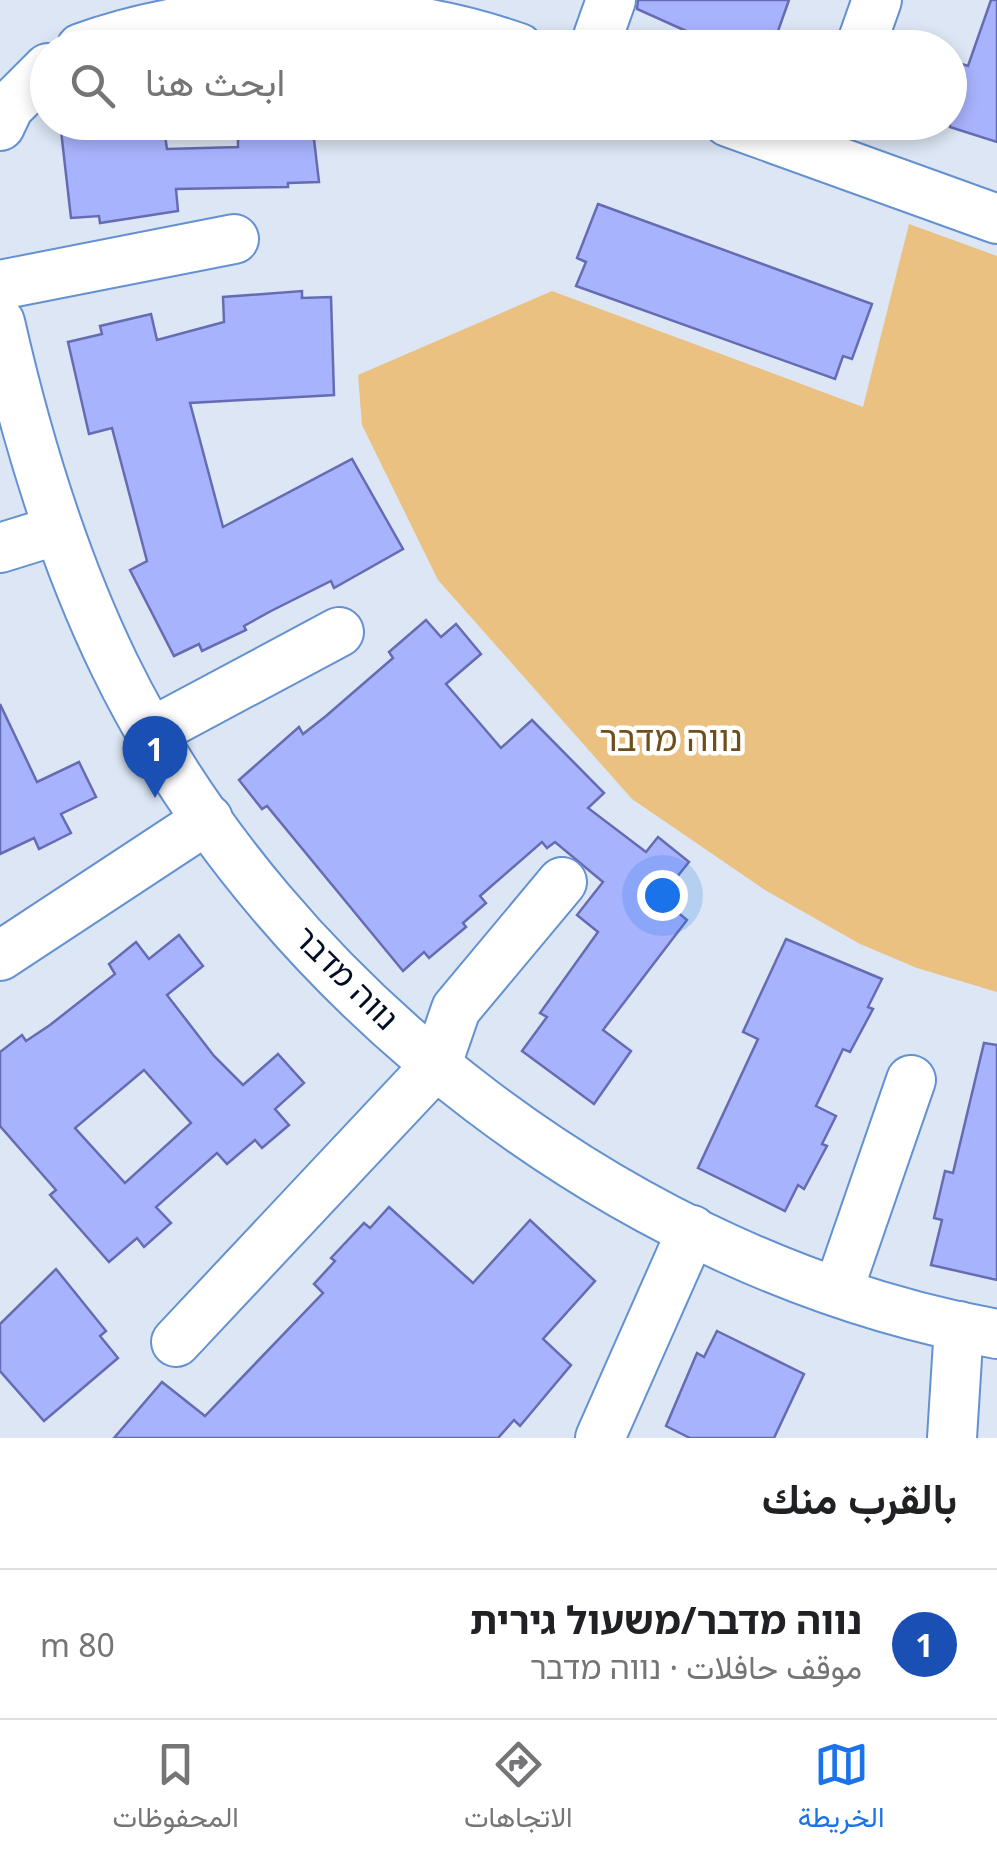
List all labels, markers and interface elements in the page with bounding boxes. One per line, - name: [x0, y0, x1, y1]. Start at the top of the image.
- search box: [30, 30, 967, 140]
- text: ابحث هنا: [145, 55, 285, 107]
- icon: search: [65, 58, 120, 113]
- district label: נווה מדבר: [599, 714, 743, 761]
- pin: 1: [122, 716, 188, 798]
- your location: [637, 870, 688, 921]
- street label: נווה מדבר: [285, 915, 409, 1039]
- text: بالقرب منك: [762, 1469, 957, 1526]
- text: נווה מדבר/משעול גירית: [470, 1593, 862, 1645]
- text: 80 m: [40, 1623, 115, 1666]
- text: 1: [915, 1623, 934, 1666]
- text: موقف حافلات · נווה מדבר: [530, 1645, 862, 1688]
- tab: المحفوظات: [113, 1737, 239, 1842]
- tab: الاتجاهات: [464, 1737, 573, 1842]
- tab: الخريطة: [798, 1737, 884, 1842]

